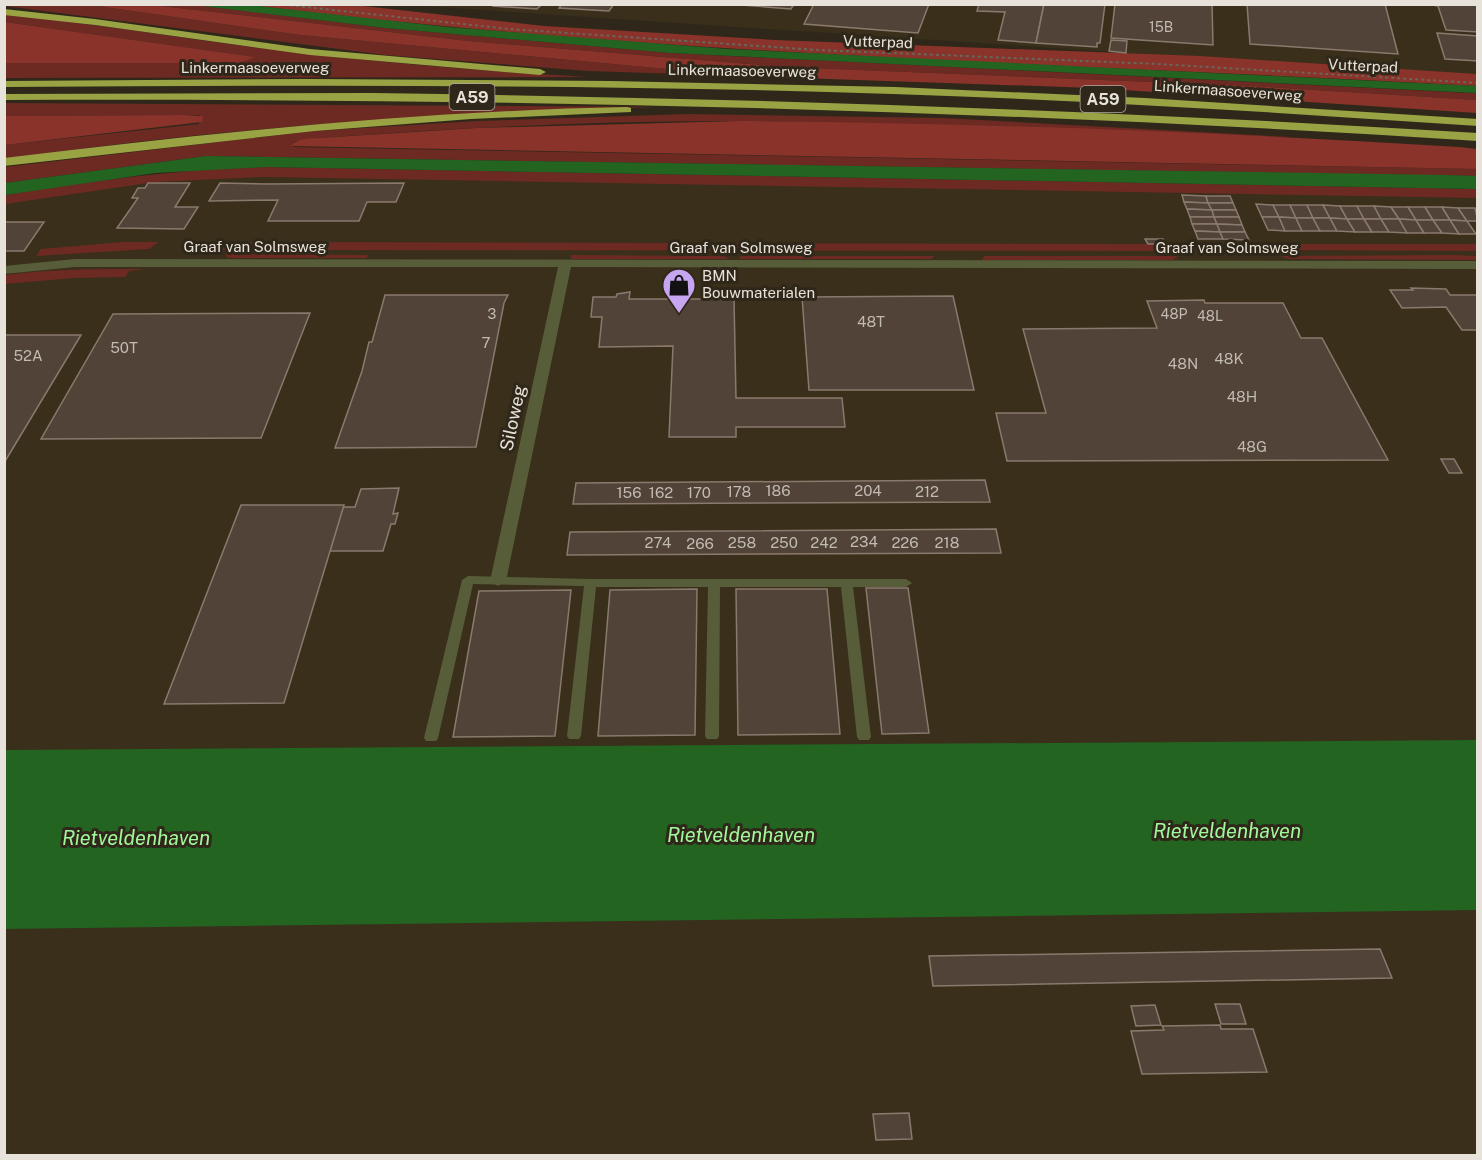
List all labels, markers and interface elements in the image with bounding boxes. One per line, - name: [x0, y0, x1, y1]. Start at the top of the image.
- house number: 15B: [1149, 19, 1173, 35]
- street label: Vutterpad: [843, 32, 913, 51]
- street label: Vutterpad: [1328, 55, 1398, 76]
- street label: Linkermaasoeverweg: [181, 59, 329, 76]
- street label: Linkermaasoeverweg: [668, 61, 817, 80]
- street label: Linkermaasoeverweg: [1153, 77, 1303, 104]
- road number: A59: [450, 84, 494, 110]
- road number: A59: [1080, 86, 1126, 112]
- street label: Graaf van Solmsweg: [183, 238, 327, 255]
- street label: Graaf van Solmsweg: [669, 239, 813, 256]
- street label: Graaf van Solmsweg: [1155, 239, 1299, 256]
- shop icon: BMN Bouwmaterialen: [661, 267, 697, 314]
- place label: BMN Bouwmaterialen: [702, 267, 815, 301]
- house number: 3: [488, 306, 497, 322]
- house number: 48P: [1161, 306, 1187, 322]
- house number: 48L: [1197, 308, 1223, 324]
- house number: 48T: [857, 313, 885, 330]
- house number: 7: [481, 334, 491, 351]
- house number: 50T: [110, 339, 138, 356]
- house number: 52A: [13, 347, 43, 364]
- house number: 48K: [1214, 350, 1244, 367]
- house number: 48N: [1168, 355, 1198, 372]
- street label: Siloweg: [495, 383, 530, 453]
- house number: 48H: [1227, 388, 1257, 405]
- house number: 48G: [1237, 438, 1267, 455]
- house number: 186: [765, 482, 791, 499]
- house number: 204: [854, 482, 882, 499]
- house number: 178: [727, 483, 751, 500]
- house number: 212: [915, 483, 939, 500]
- house number: 156: [616, 484, 642, 501]
- house number: 162: [649, 484, 673, 501]
- house number: 170: [687, 484, 711, 501]
- house number: 234: [850, 533, 878, 550]
- house number: 274: [645, 534, 671, 551]
- house number: 258: [728, 534, 756, 551]
- house number: 250: [770, 534, 798, 551]
- house number: 242: [810, 534, 838, 551]
- house number: 226: [891, 534, 919, 551]
- house number: 218: [935, 534, 959, 551]
- house number: 266: [686, 535, 714, 552]
- water label: Rietveldenhaven: [1153, 819, 1301, 843]
- water label: Rietveldenhaven: [667, 823, 815, 847]
- water label: Rietveldenhaven: [62, 826, 210, 850]

